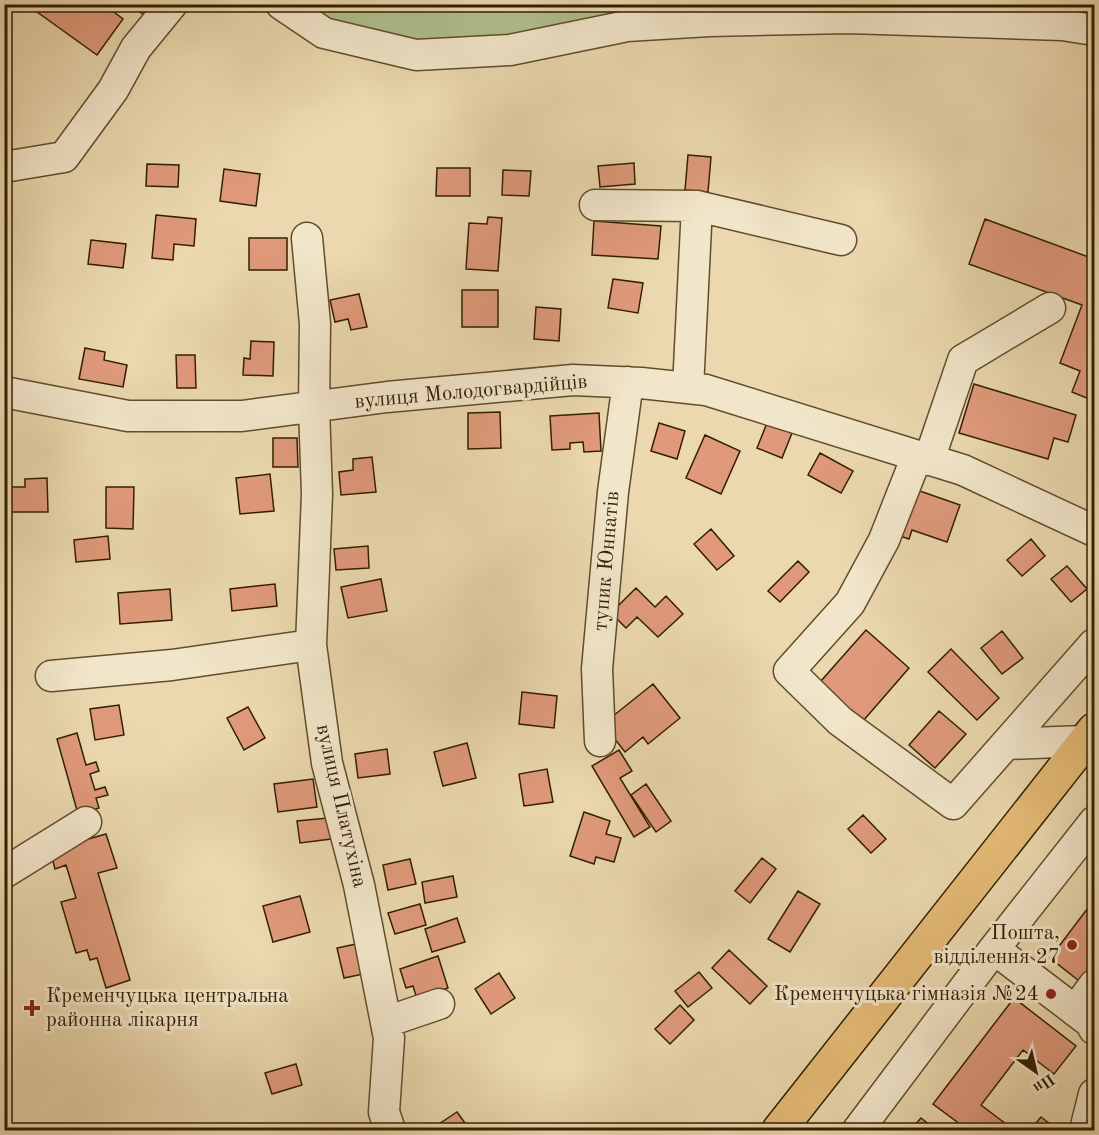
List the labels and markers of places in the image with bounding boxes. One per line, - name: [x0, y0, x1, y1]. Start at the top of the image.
- place label: Пошта, відділення 27: [934, 923, 1060, 968]
- marker: Пошта, відділення 27: [1065, 938, 1079, 952]
- place label: Кременчуцька гімназія №24: [774, 984, 1039, 1005]
- place label: Кременчуцька центральна районна лікарня: [46, 986, 289, 1031]
- marker: Кременчуцька гімназія №24: [1044, 987, 1058, 1001]
- marker: Кременчуцька центральна районна лікарня: [23, 999, 41, 1017]

